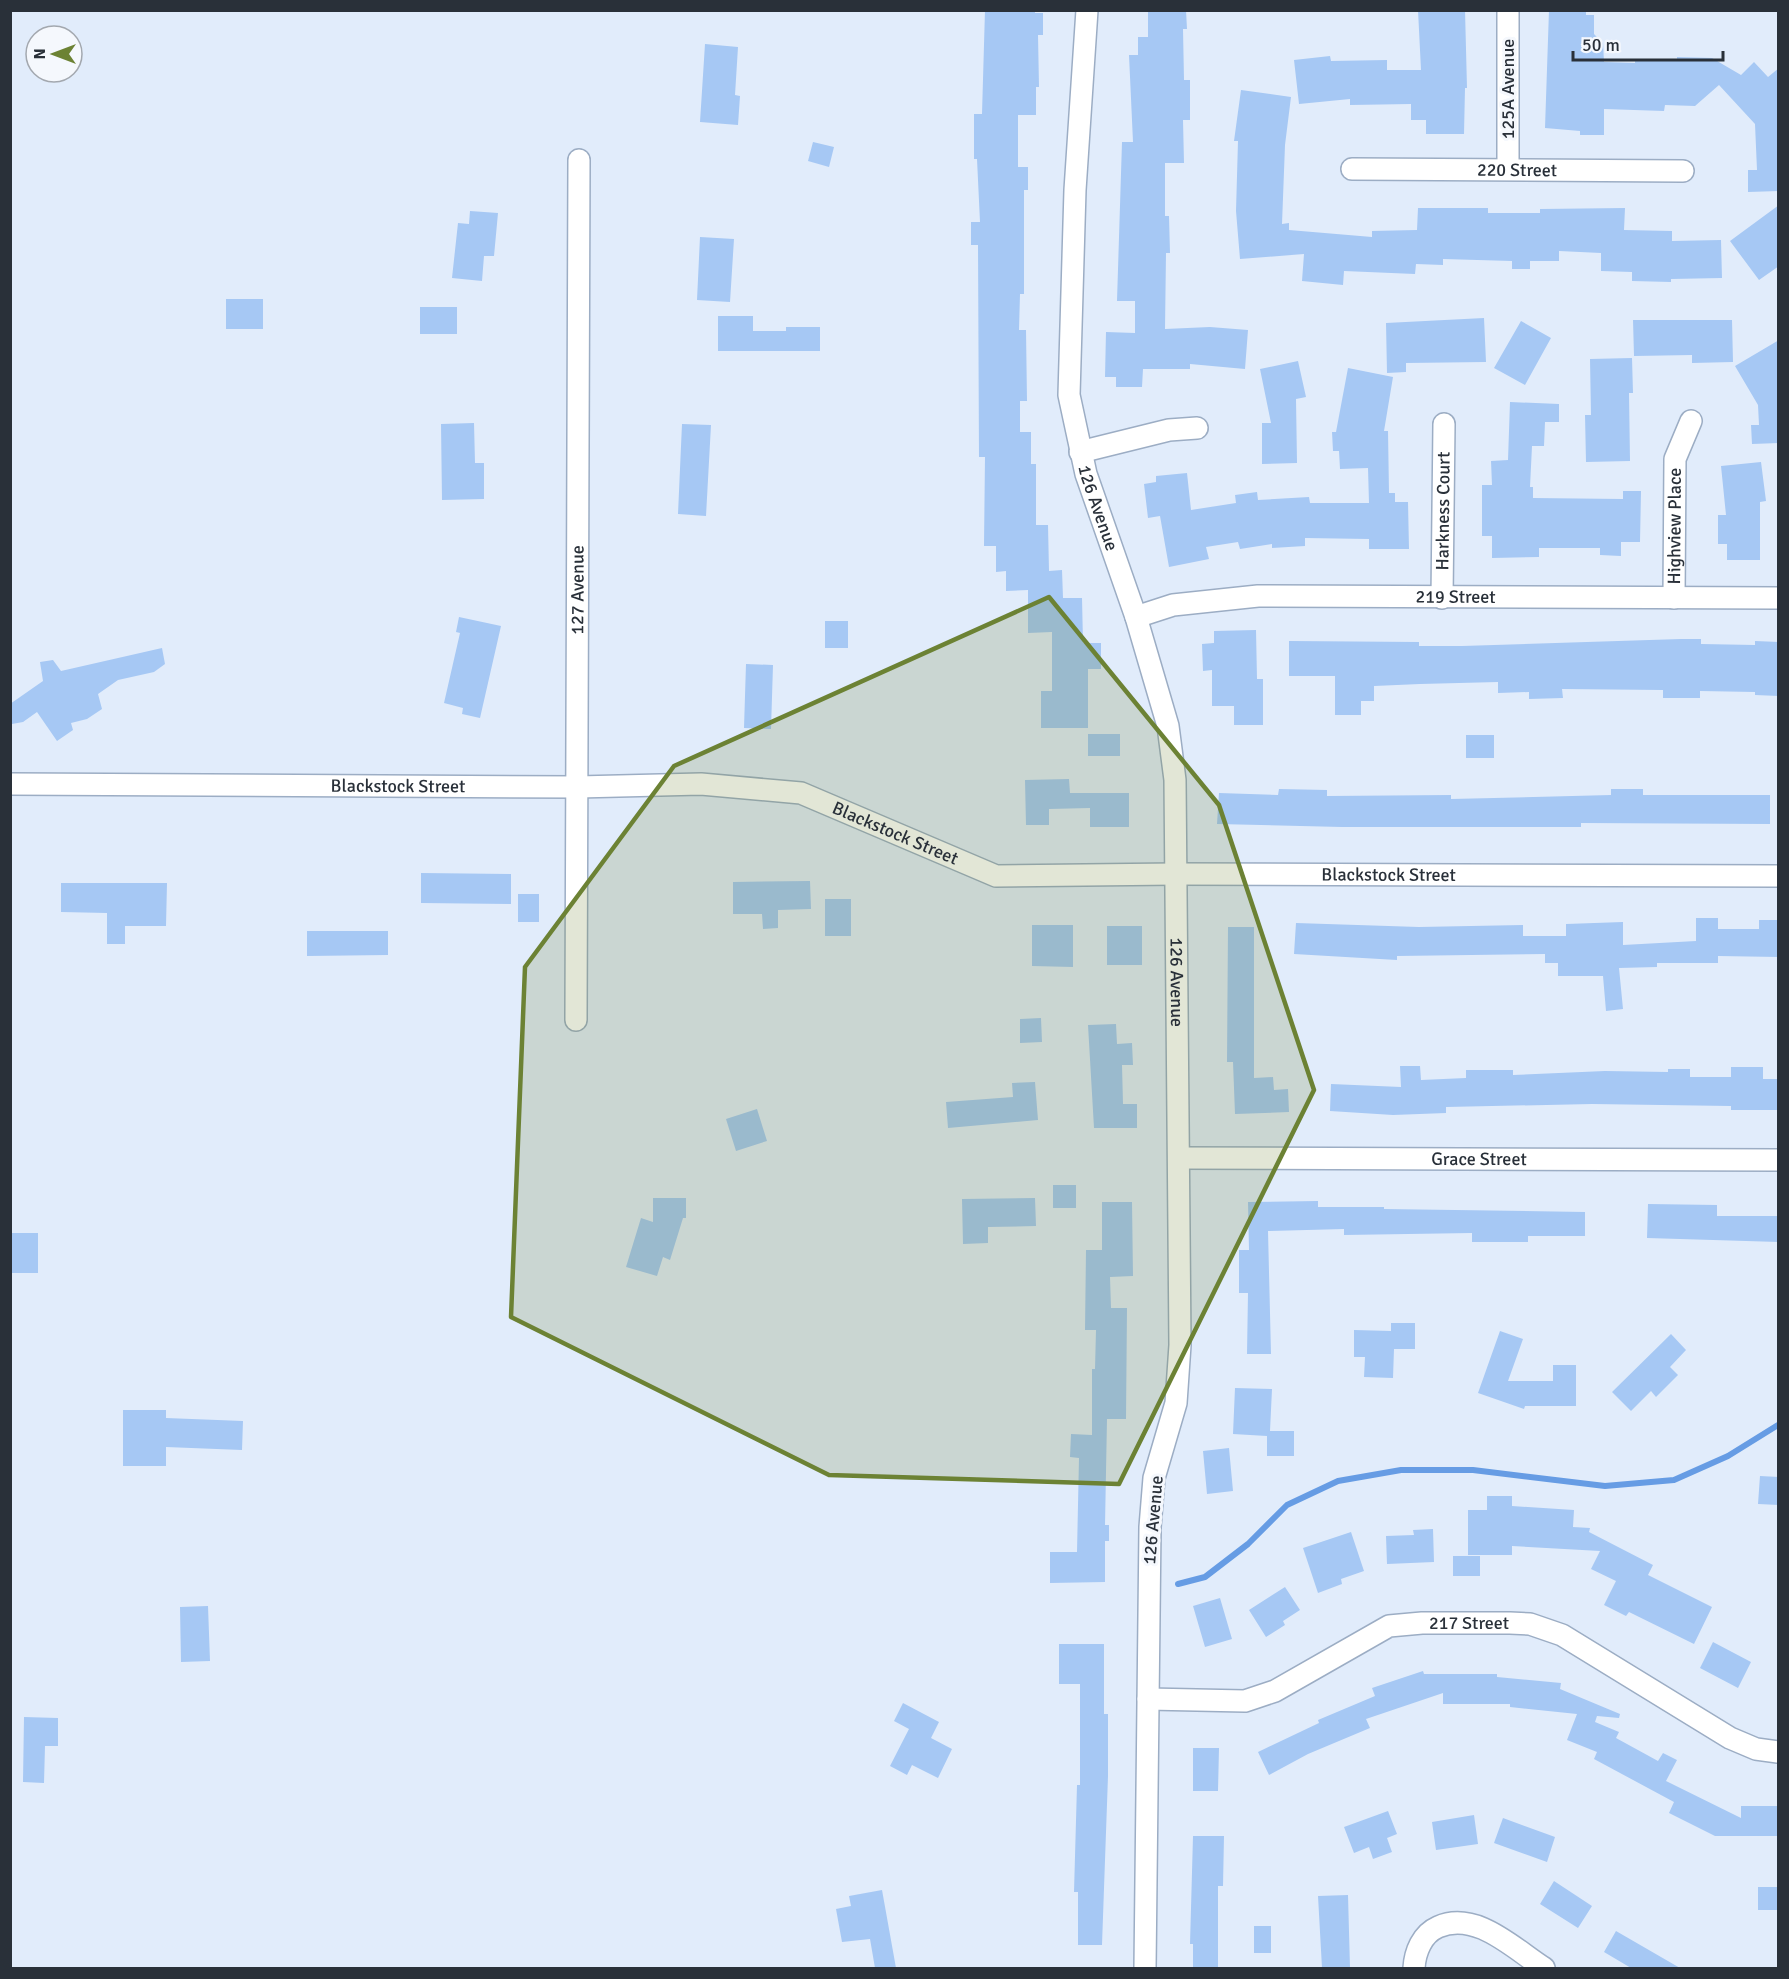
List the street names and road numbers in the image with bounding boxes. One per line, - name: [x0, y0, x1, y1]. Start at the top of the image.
- street label: 125A Avenue: [1497, 39, 1519, 139]
- street label: 220 Street: [1477, 159, 1557, 181]
- street label: Harkness Court: [1431, 451, 1455, 571]
- street label: 126 Avenue: [1073, 463, 1123, 554]
- street label: Highview Place: [1663, 468, 1686, 584]
- street label: 127 Avenue: [566, 545, 589, 635]
- street label: 219 Street: [1416, 586, 1496, 608]
- street label: Blackstock Street: [331, 775, 465, 797]
- street label: Blackstock Street: [829, 797, 962, 870]
- street label: Blackstock Street: [1321, 863, 1456, 886]
- street label: 126 Avenue: [1165, 937, 1188, 1027]
- street label: Grace Street: [1431, 1148, 1527, 1170]
- street label: 126 Avenue: [1138, 1474, 1168, 1566]
- street label: 217 Street: [1429, 1612, 1509, 1634]

